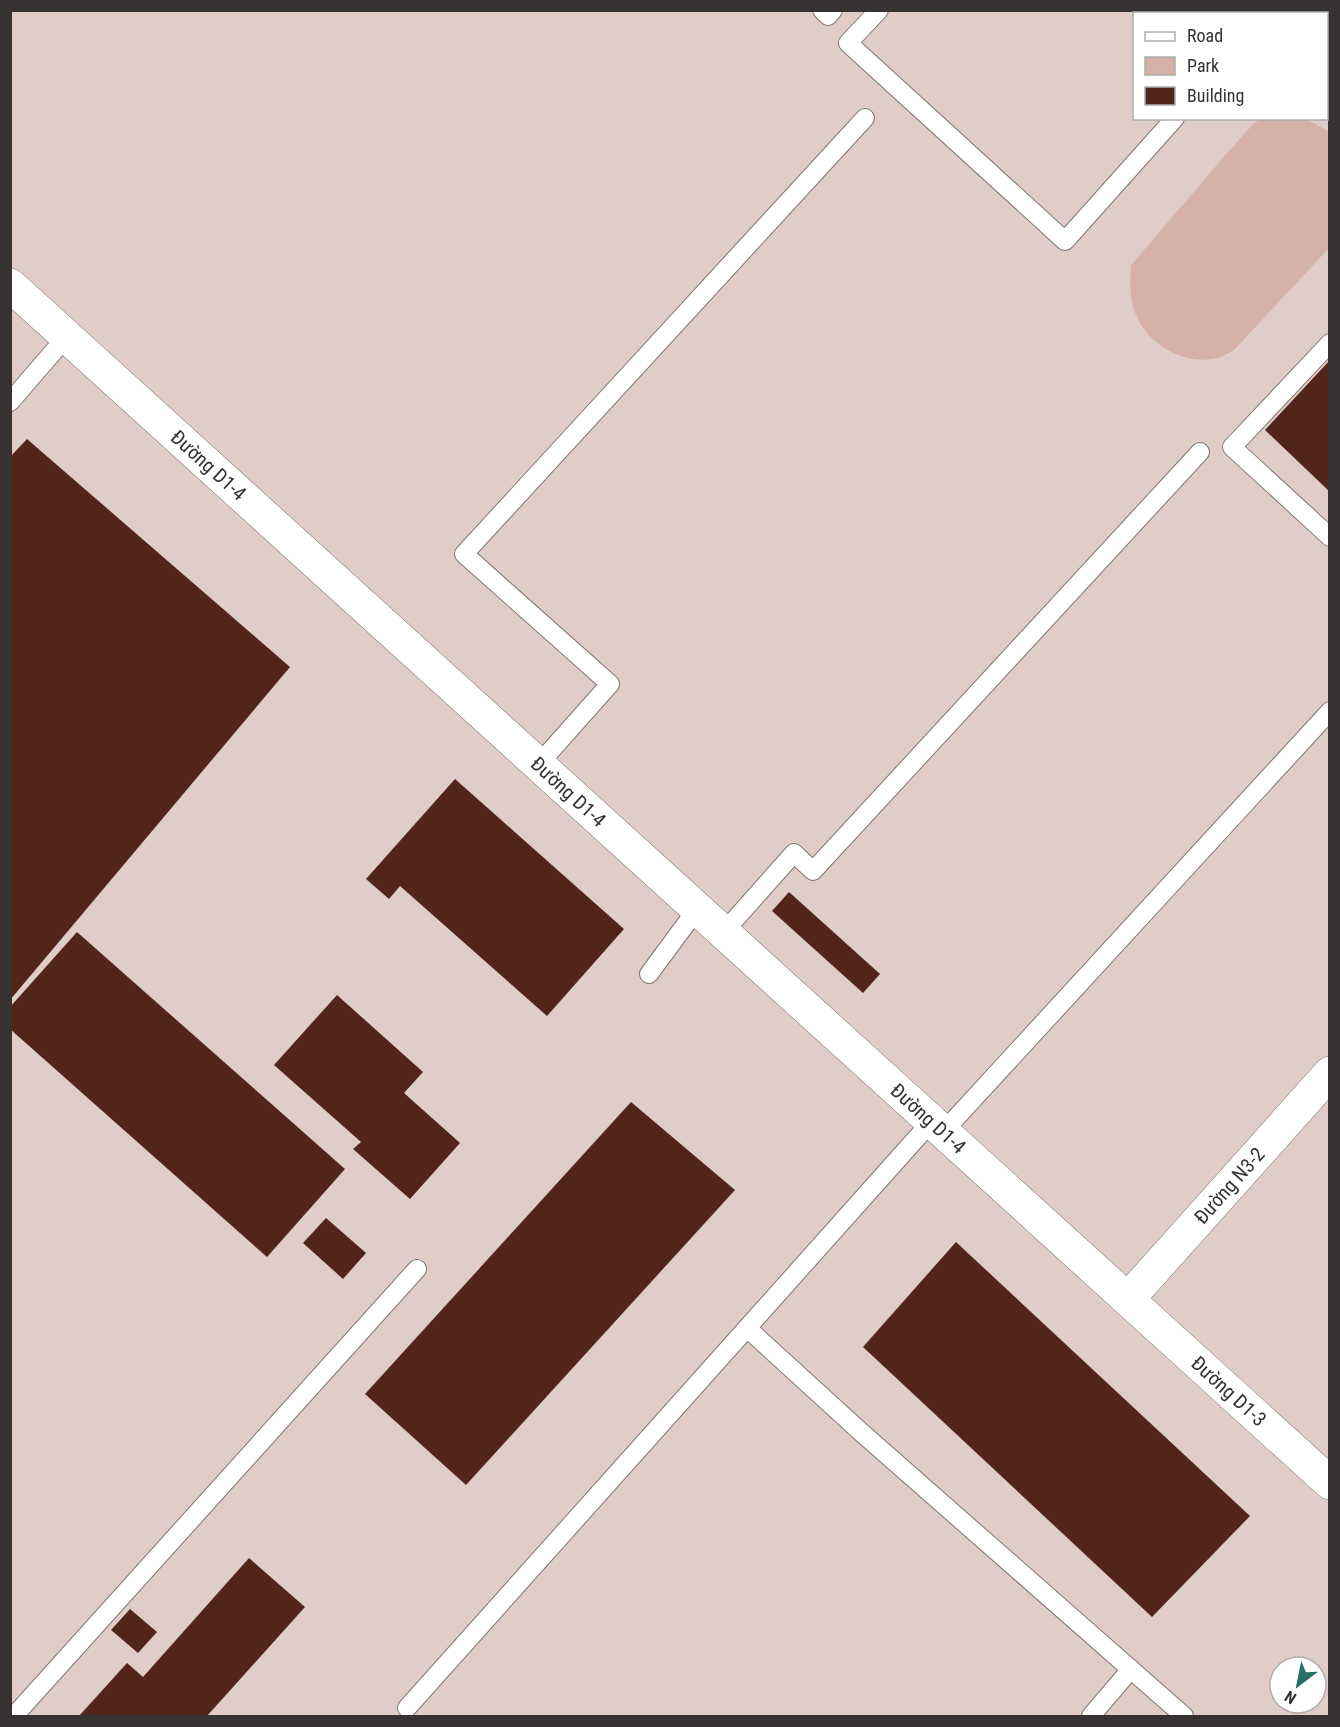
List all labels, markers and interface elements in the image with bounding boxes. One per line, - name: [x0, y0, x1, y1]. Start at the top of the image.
- legend: [1133, 12, 1328, 120]
- text: Road: [1187, 25, 1223, 46]
- text: Park: [1187, 55, 1219, 76]
- text: Building: [1187, 85, 1244, 106]
- street label: Đường D1-4: [166, 425, 251, 505]
- street label: Đường D1-4: [526, 752, 611, 832]
- street label: Đường D1-4: [886, 1078, 971, 1159]
- street label: Đường N3-2: [1189, 1143, 1270, 1229]
- street label: Đường D1-3: [1186, 1351, 1271, 1431]
- north arrow: [1268, 1655, 1328, 1715]
- text: N: [1281, 1687, 1300, 1708]

